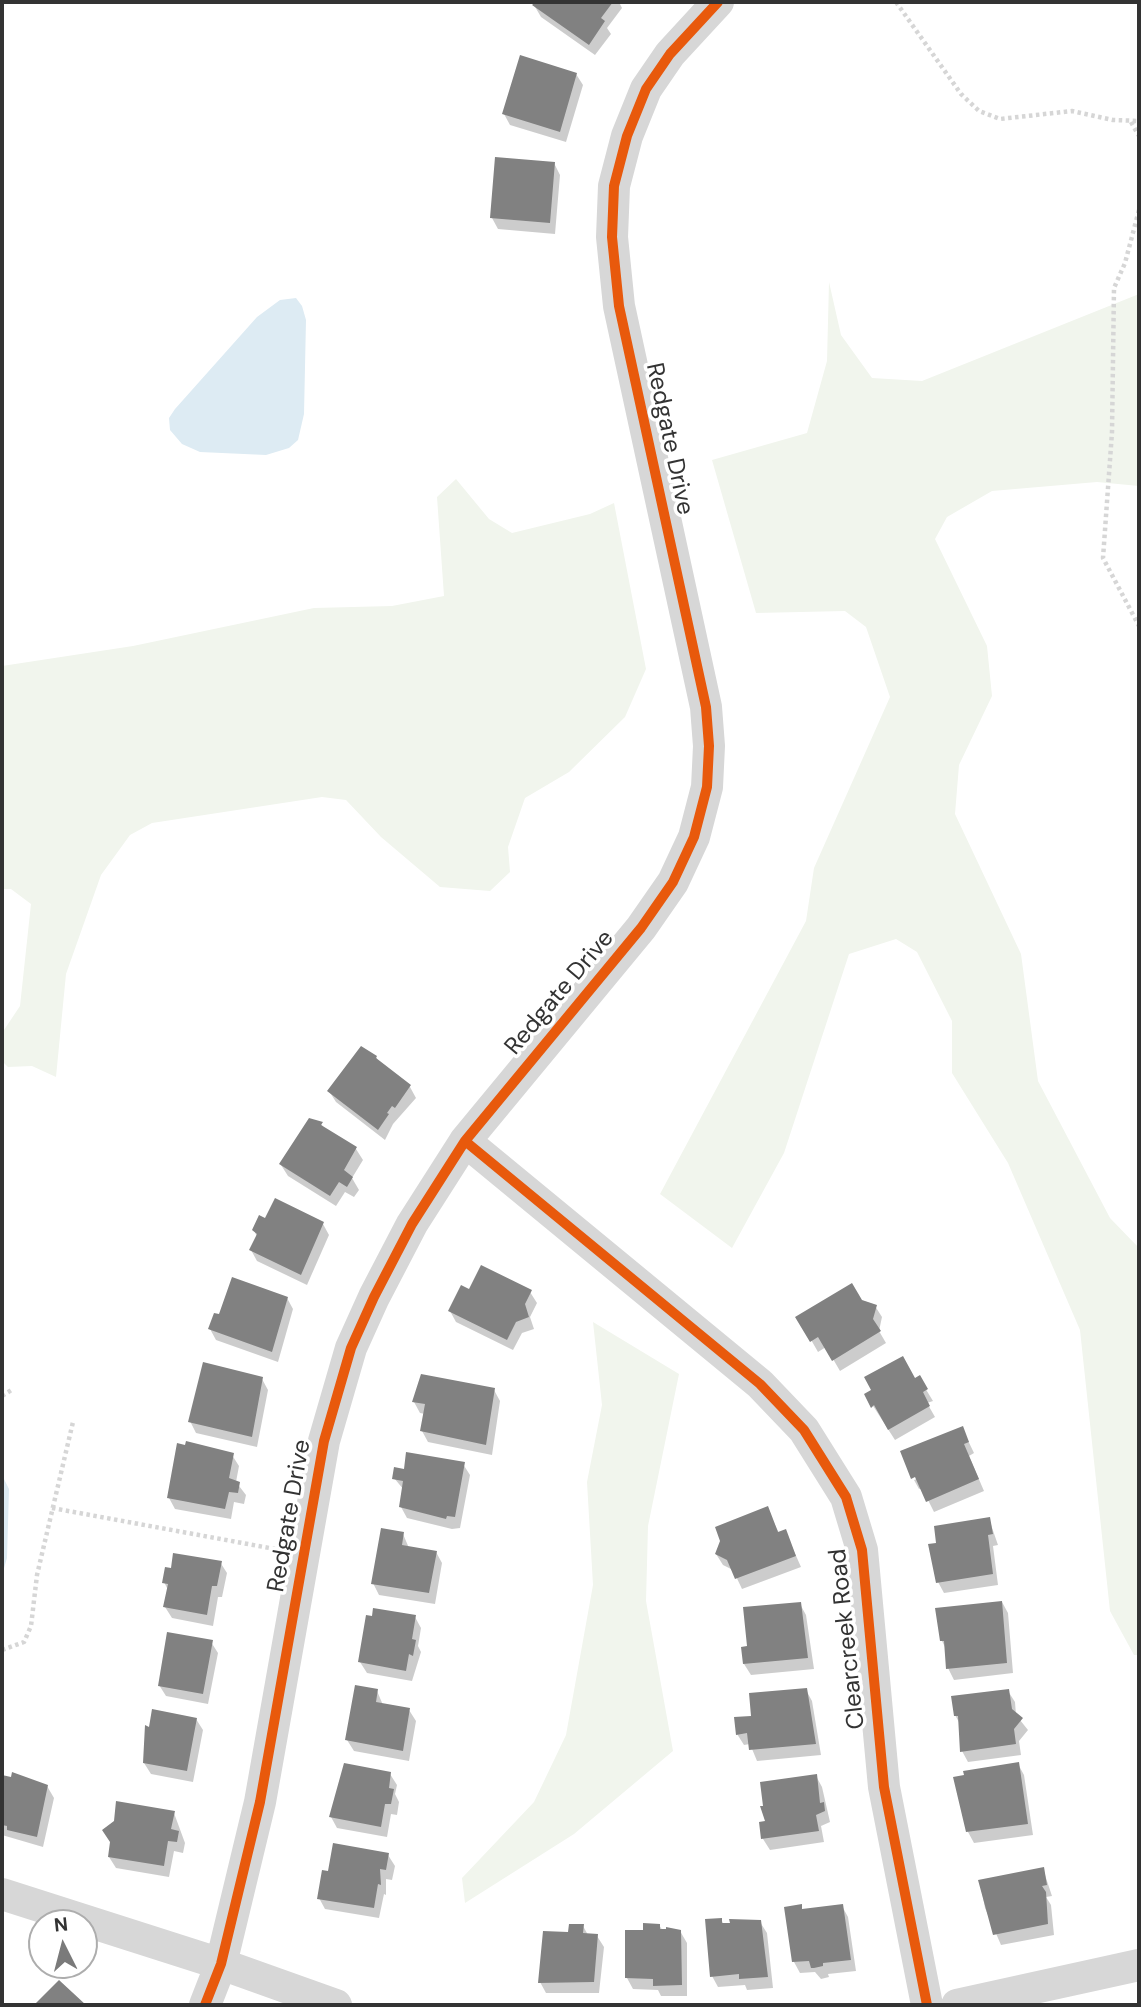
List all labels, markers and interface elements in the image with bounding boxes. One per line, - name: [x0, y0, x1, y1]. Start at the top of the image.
- street label: Redgate Drive: [639, 361, 699, 517]
- street label: Redgate Drive: [499, 925, 621, 1061]
- street label: Redgate Drive: [262, 1438, 318, 1594]
- street label: Clearcreek Road: [824, 1547, 872, 1731]
- north arrow: [28, 1909, 98, 1979]
- text: N: [53, 1911, 69, 1938]

